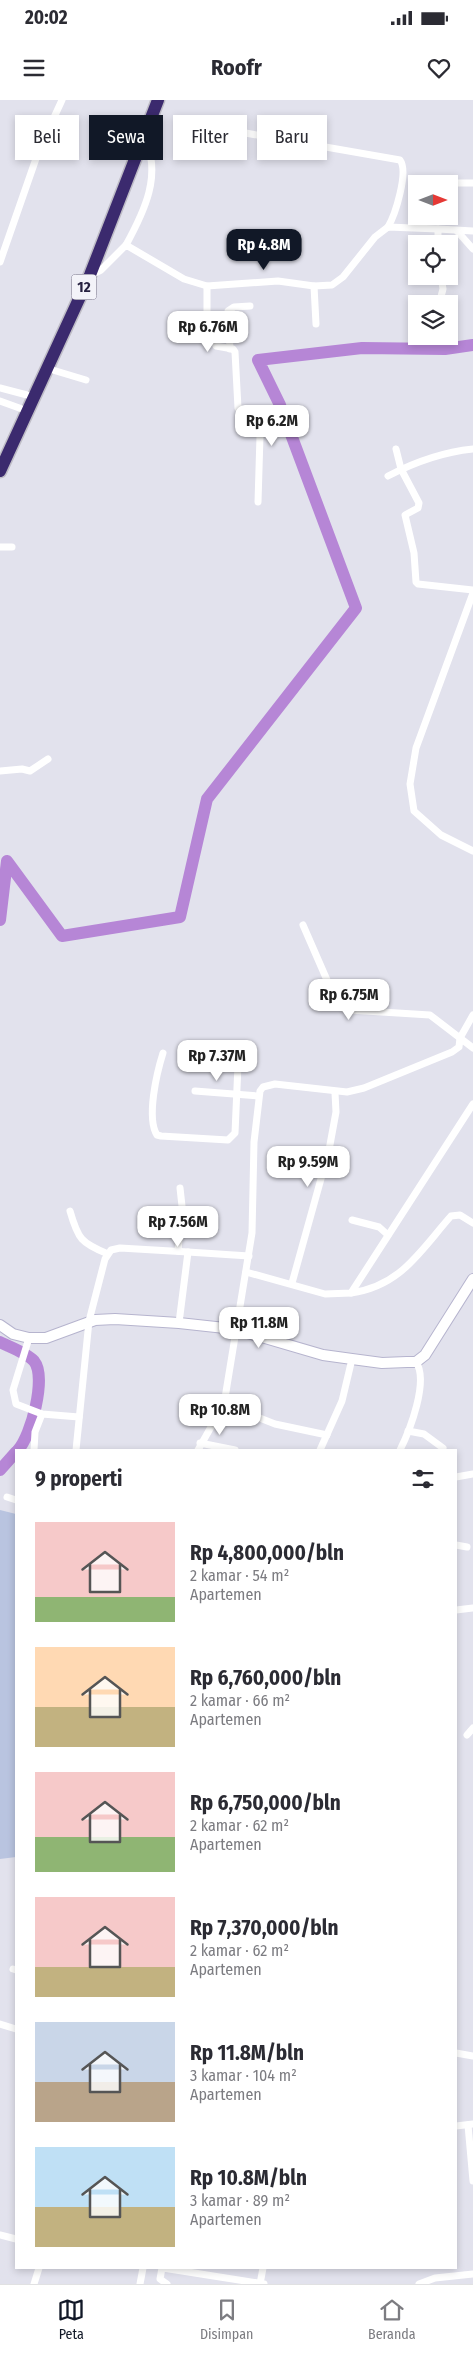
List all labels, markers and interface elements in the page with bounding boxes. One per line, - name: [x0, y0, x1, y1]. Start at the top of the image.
- text: 20:02: [25, 6, 68, 29]
- icon: menu: [20, 54, 48, 82]
- text: Roofr: [211, 54, 262, 81]
- icon: heart: [425, 54, 453, 82]
- chip: Beli: [15, 115, 79, 160]
- chip: Sewa: [89, 115, 163, 160]
- chip: Filter: [173, 115, 247, 160]
- chip: Baru: [257, 115, 327, 160]
- north arrow: [408, 175, 458, 225]
- map controls: [408, 175, 458, 345]
- pin: Rp 4.8M: [218, 228, 310, 271]
- text: Rp 4.8M: [238, 235, 290, 254]
- button: locate: [408, 235, 458, 285]
- road number: 12: [72, 274, 96, 300]
- button: layers: [408, 295, 458, 345]
- pin: Rp 6.76M: [156, 310, 260, 353]
- text: Rp 6.76M: [178, 317, 238, 336]
- pin: Rp 6.2M: [226, 404, 318, 447]
- text: Rp 6.2M: [246, 411, 298, 430]
- pin: Rp 6.75M: [297, 978, 401, 1021]
- text: Rp 6.75M: [319, 985, 379, 1004]
- pin: Rp 7.37M: [165, 1040, 269, 1082]
- text: Rp 7.37M: [188, 1046, 246, 1065]
- pin: Rp 9.59M: [256, 1146, 360, 1188]
- text: Rp 9.59M: [278, 1152, 338, 1171]
- pin: Rp 7.56M: [126, 1206, 230, 1248]
- text: Rp 7.56M: [148, 1212, 208, 1231]
- pin: Rp 11.8M: [207, 1306, 311, 1349]
- text: Rp 11.8M: [230, 1313, 288, 1332]
- pin: Rp 10.8M: [168, 1394, 272, 1436]
- text: Rp 10.8M: [190, 1400, 250, 1419]
- icon: filters: [409, 1465, 437, 1493]
- text: 9 properti: [35, 1466, 123, 1492]
- text: Rp 4,800,000/bln: [190, 1540, 344, 1566]
- icon: home: [75, 1542, 135, 1602]
- text: 2 kamar · 54 m²: [190, 1566, 289, 1585]
- text: Apartemen: [190, 1585, 262, 1604]
- text: Rp 6,760,000/bln: [190, 1665, 341, 1691]
- icon: home: [75, 1667, 135, 1727]
- text: 2 kamar · 66 m²: [190, 1691, 290, 1710]
- text: Apartemen: [190, 1710, 262, 1729]
- text: Rp 6,750,000/bln: [190, 1790, 341, 1816]
- icon: home: [75, 1792, 135, 1852]
- text: 2 kamar · 62 m²: [190, 1816, 289, 1835]
- text: Apartemen: [190, 1835, 262, 1854]
- text: Rp 7,370,000/bln: [190, 1915, 338, 1941]
- icon: home: [75, 1917, 135, 1977]
- text: 2 kamar · 62 m²: [190, 1941, 289, 1960]
- text: Apartemen: [190, 1960, 262, 1979]
- text: Rp 11.8M/bln: [190, 2040, 304, 2066]
- icon: home: [75, 2042, 135, 2102]
- text: 3 kamar · 104 m²: [190, 2066, 297, 2085]
- text: Apartemen: [190, 2085, 262, 2104]
- text: Rp 10.8M/bln: [190, 2165, 307, 2191]
- icon: home: [75, 2167, 135, 2227]
- text: 3 kamar · 89 m²: [190, 2191, 290, 2210]
- text: Apartemen: [190, 2210, 262, 2229]
- tab: Peta: [57, 2296, 85, 2343]
- tab: Disimpan: [200, 2296, 253, 2343]
- tab: Beranda: [368, 2296, 416, 2343]

